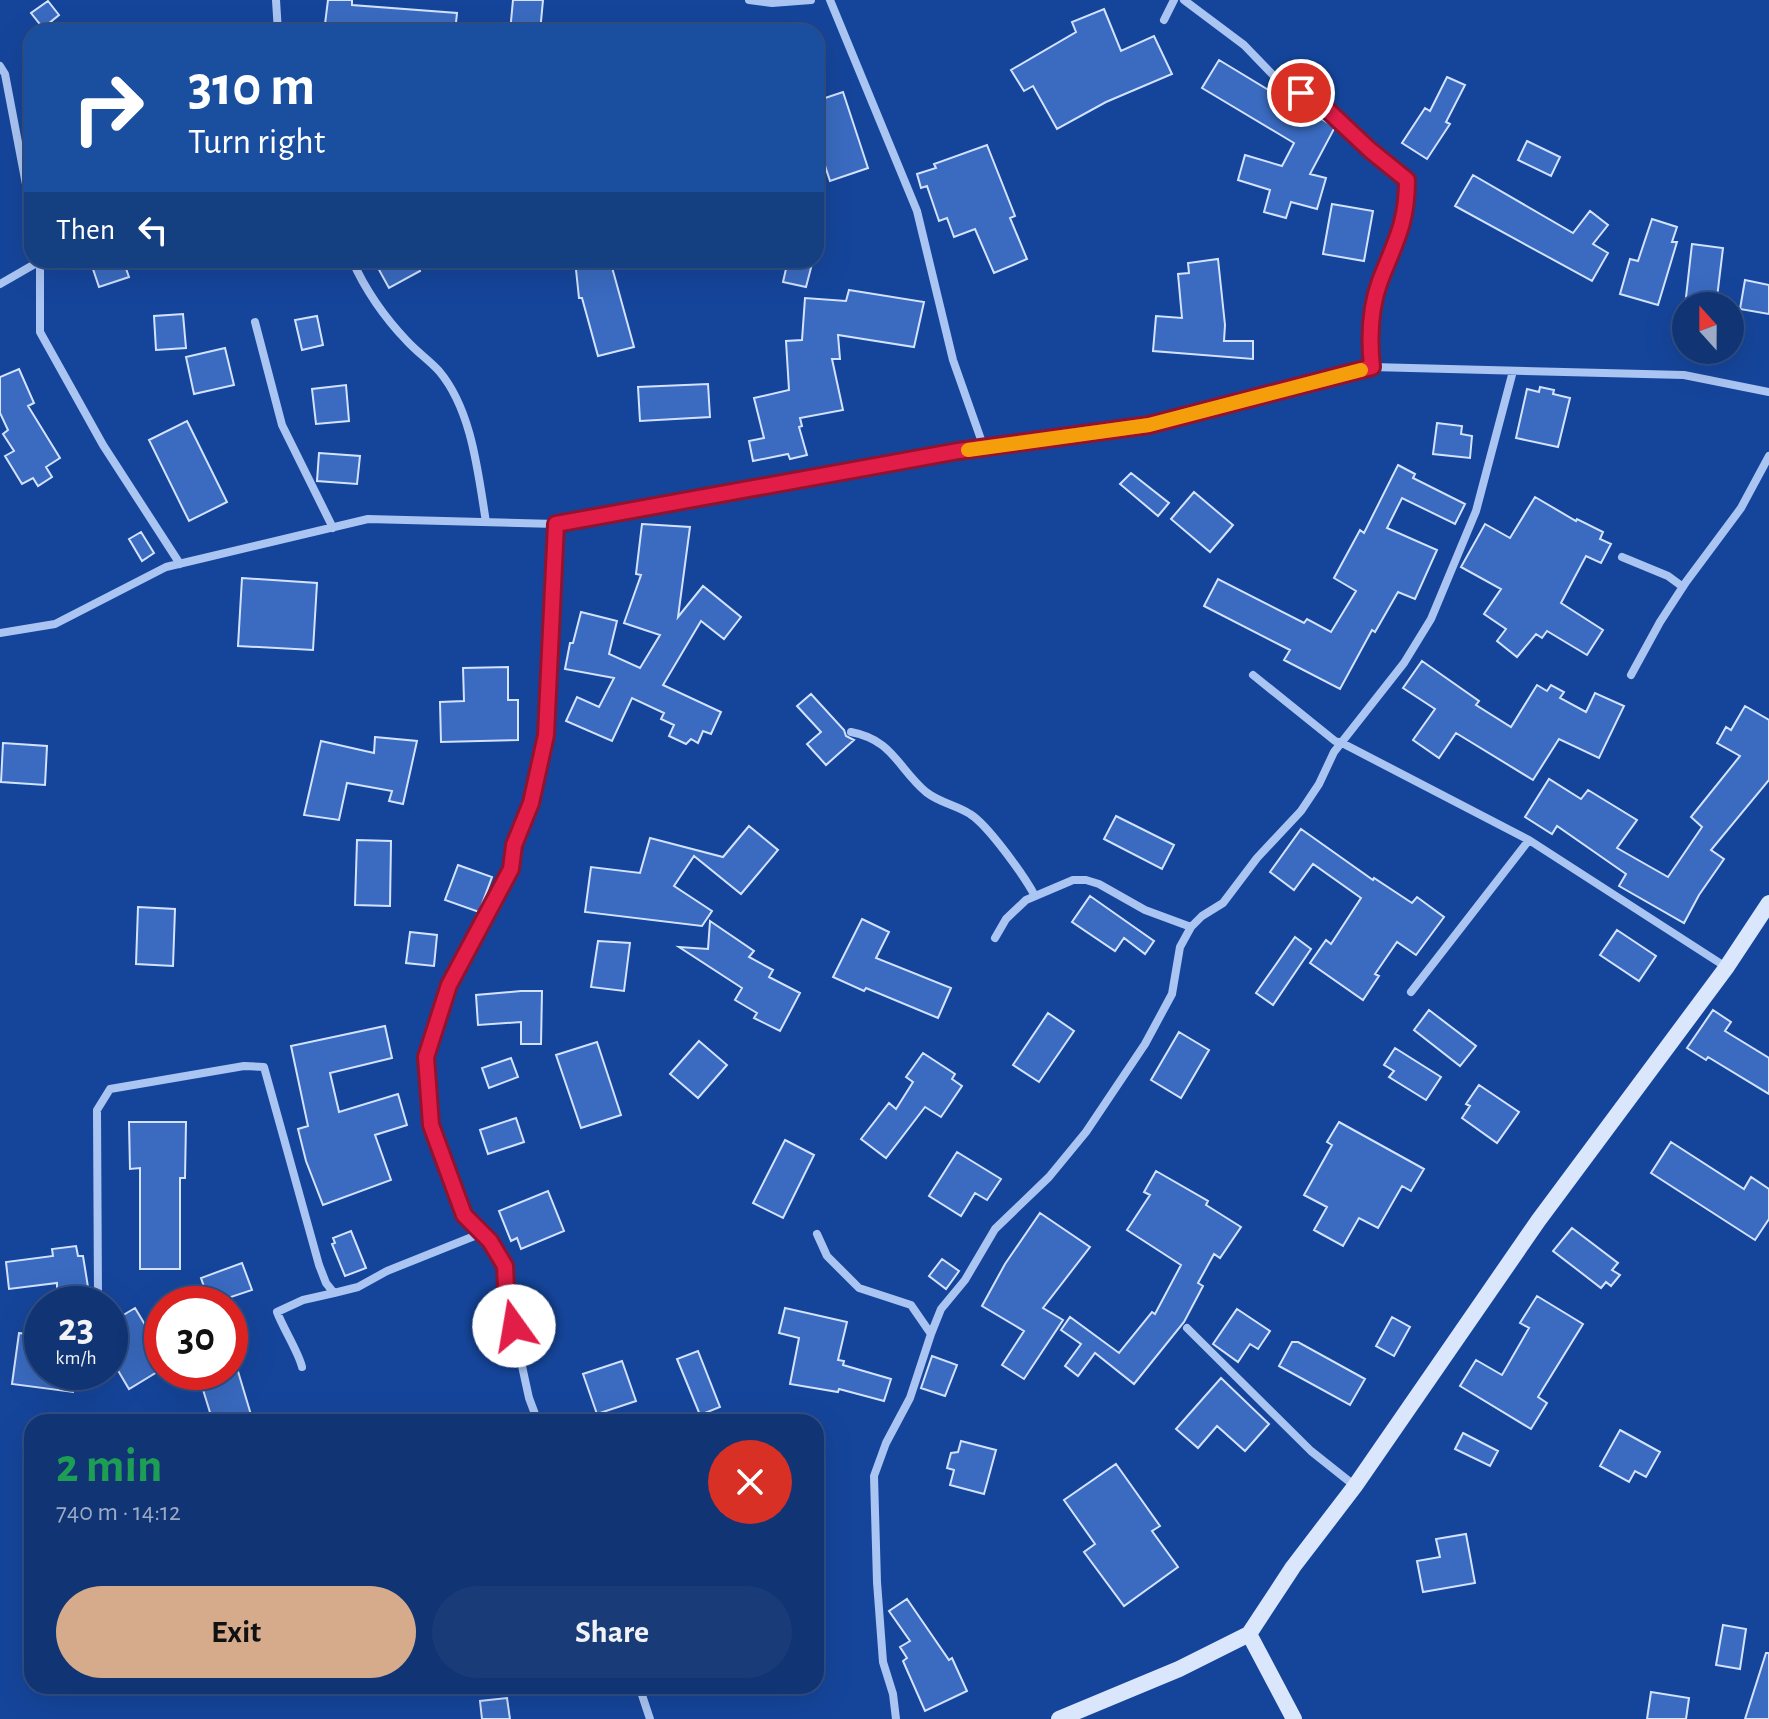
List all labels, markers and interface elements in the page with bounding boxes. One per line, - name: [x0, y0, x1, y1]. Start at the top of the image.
- icon: right: [56, 56, 160, 160]
- text: 310 m: [188, 59, 315, 115]
- pin: [1267, 59, 1335, 127]
- icon: arrive: [1279, 71, 1323, 115]
- text: Turn right: [188, 124, 325, 160]
- icon: left: [131, 208, 175, 252]
- text: Then: [56, 215, 115, 245]
- north arrow: [1672, 292, 1744, 364]
- map controls: [1672, 292, 1744, 364]
- position arrow: [472, 1284, 556, 1368]
- speed limit sign: 30: [144, 1286, 248, 1390]
- text: 23: [58, 1308, 94, 1348]
- text: km/h: [55, 1348, 97, 1368]
- button: close: [708, 1440, 792, 1524]
- text: 2 min: [56, 1443, 163, 1491]
- text: 740 m · 14:12: [56, 1499, 181, 1525]
- button: Exit: [56, 1586, 416, 1678]
- button: Share: [432, 1586, 792, 1678]

